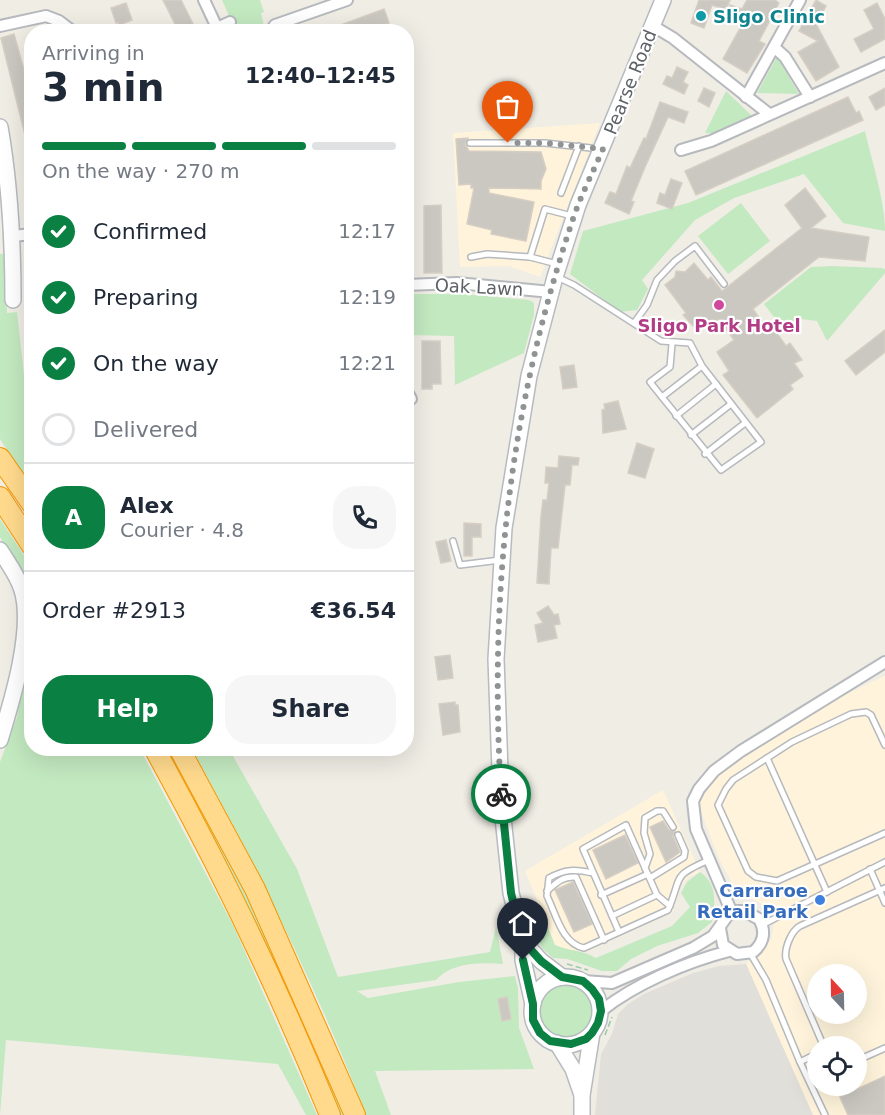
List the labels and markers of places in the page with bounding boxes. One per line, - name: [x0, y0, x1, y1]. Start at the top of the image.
- place label: Sligo Clinic: [713, 6, 825, 27]
- marker: Sligo Clinic: [694, 9, 708, 23]
- pin: [482, 81, 533, 143]
- marker: Sligo Park Hotel: [712, 298, 726, 312]
- place label: Sligo Park Hotel: [637, 315, 801, 336]
- place label: Carraroe Retail Park: [697, 880, 809, 922]
- marker: Carraroe Retail Park: [813, 893, 827, 907]
- pin: [497, 898, 548, 960]

